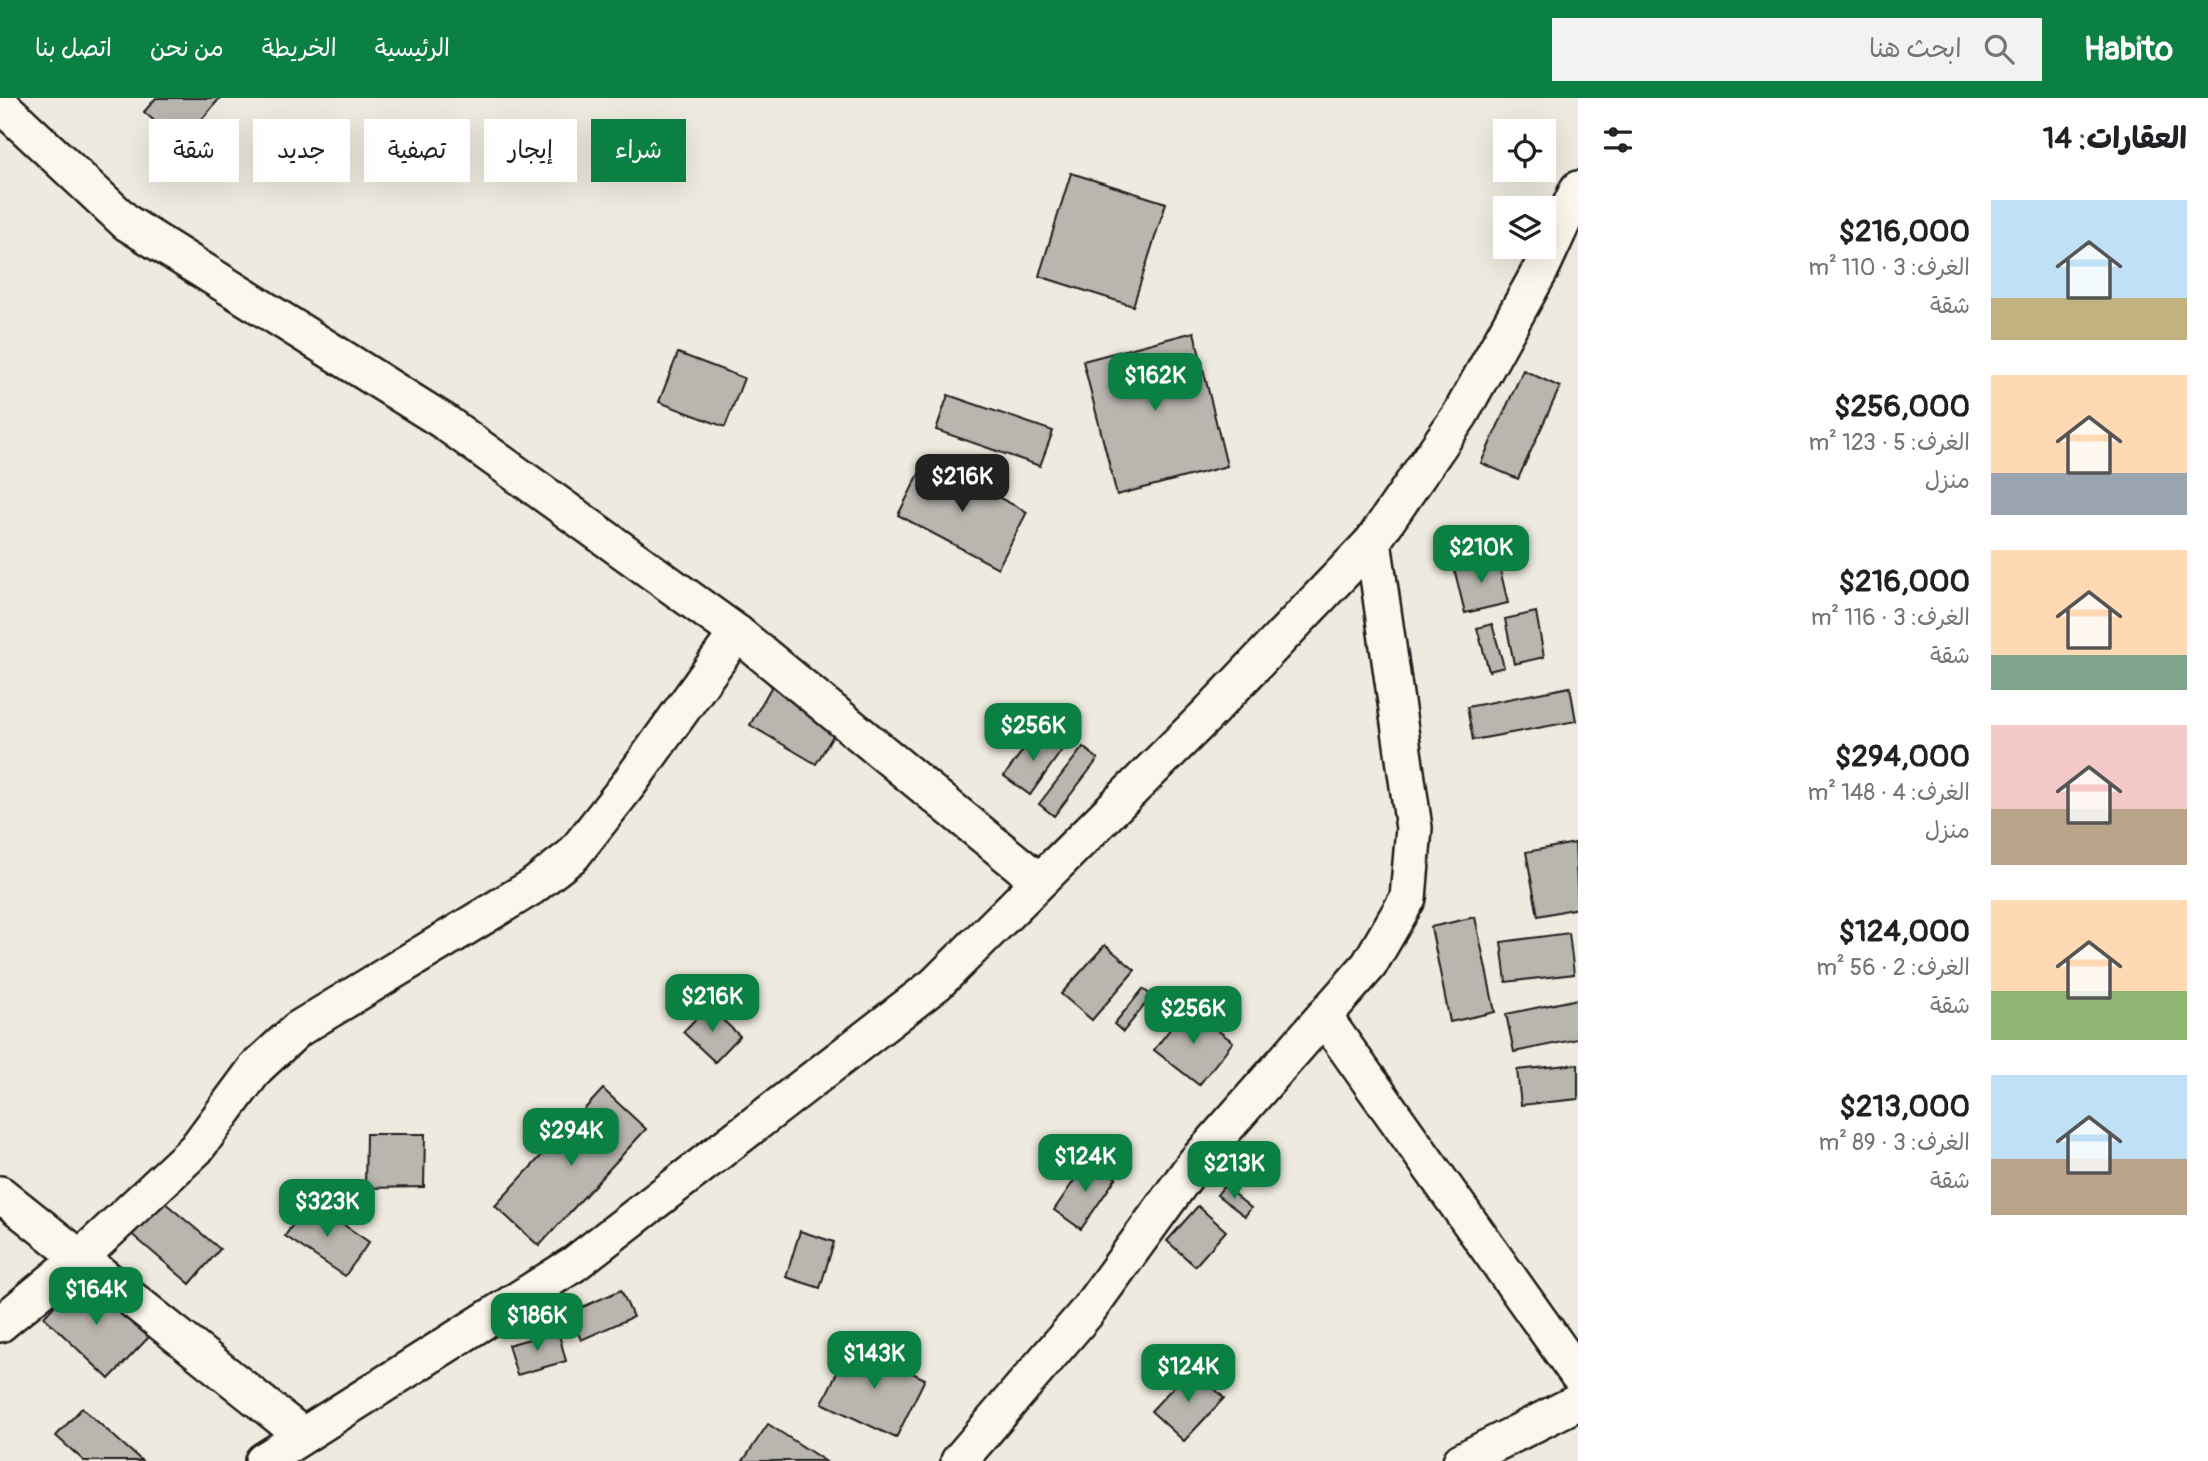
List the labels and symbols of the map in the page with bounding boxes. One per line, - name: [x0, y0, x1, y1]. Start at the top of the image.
- pin: $162K: [1106, 354, 1204, 413]
- pin: $216K: [913, 454, 1011, 514]
- pin: $210K: [1432, 526, 1530, 585]
- pin: $256K: [984, 704, 1082, 763]
- pin: $216K: [663, 974, 761, 1034]
- pin: $256K: [1144, 986, 1242, 1046]
- pin: $294K: [522, 1108, 620, 1168]
- pin: $124K: [1036, 1134, 1134, 1194]
- pin: $213K: [1185, 1142, 1283, 1201]
- pin: $323K: [278, 1180, 376, 1239]
- pin: $164K: [47, 1268, 145, 1327]
- pin: $186K: [488, 1294, 586, 1353]
- pin: $143K: [825, 1332, 923, 1391]
- pin: $124K: [1139, 1344, 1237, 1404]

